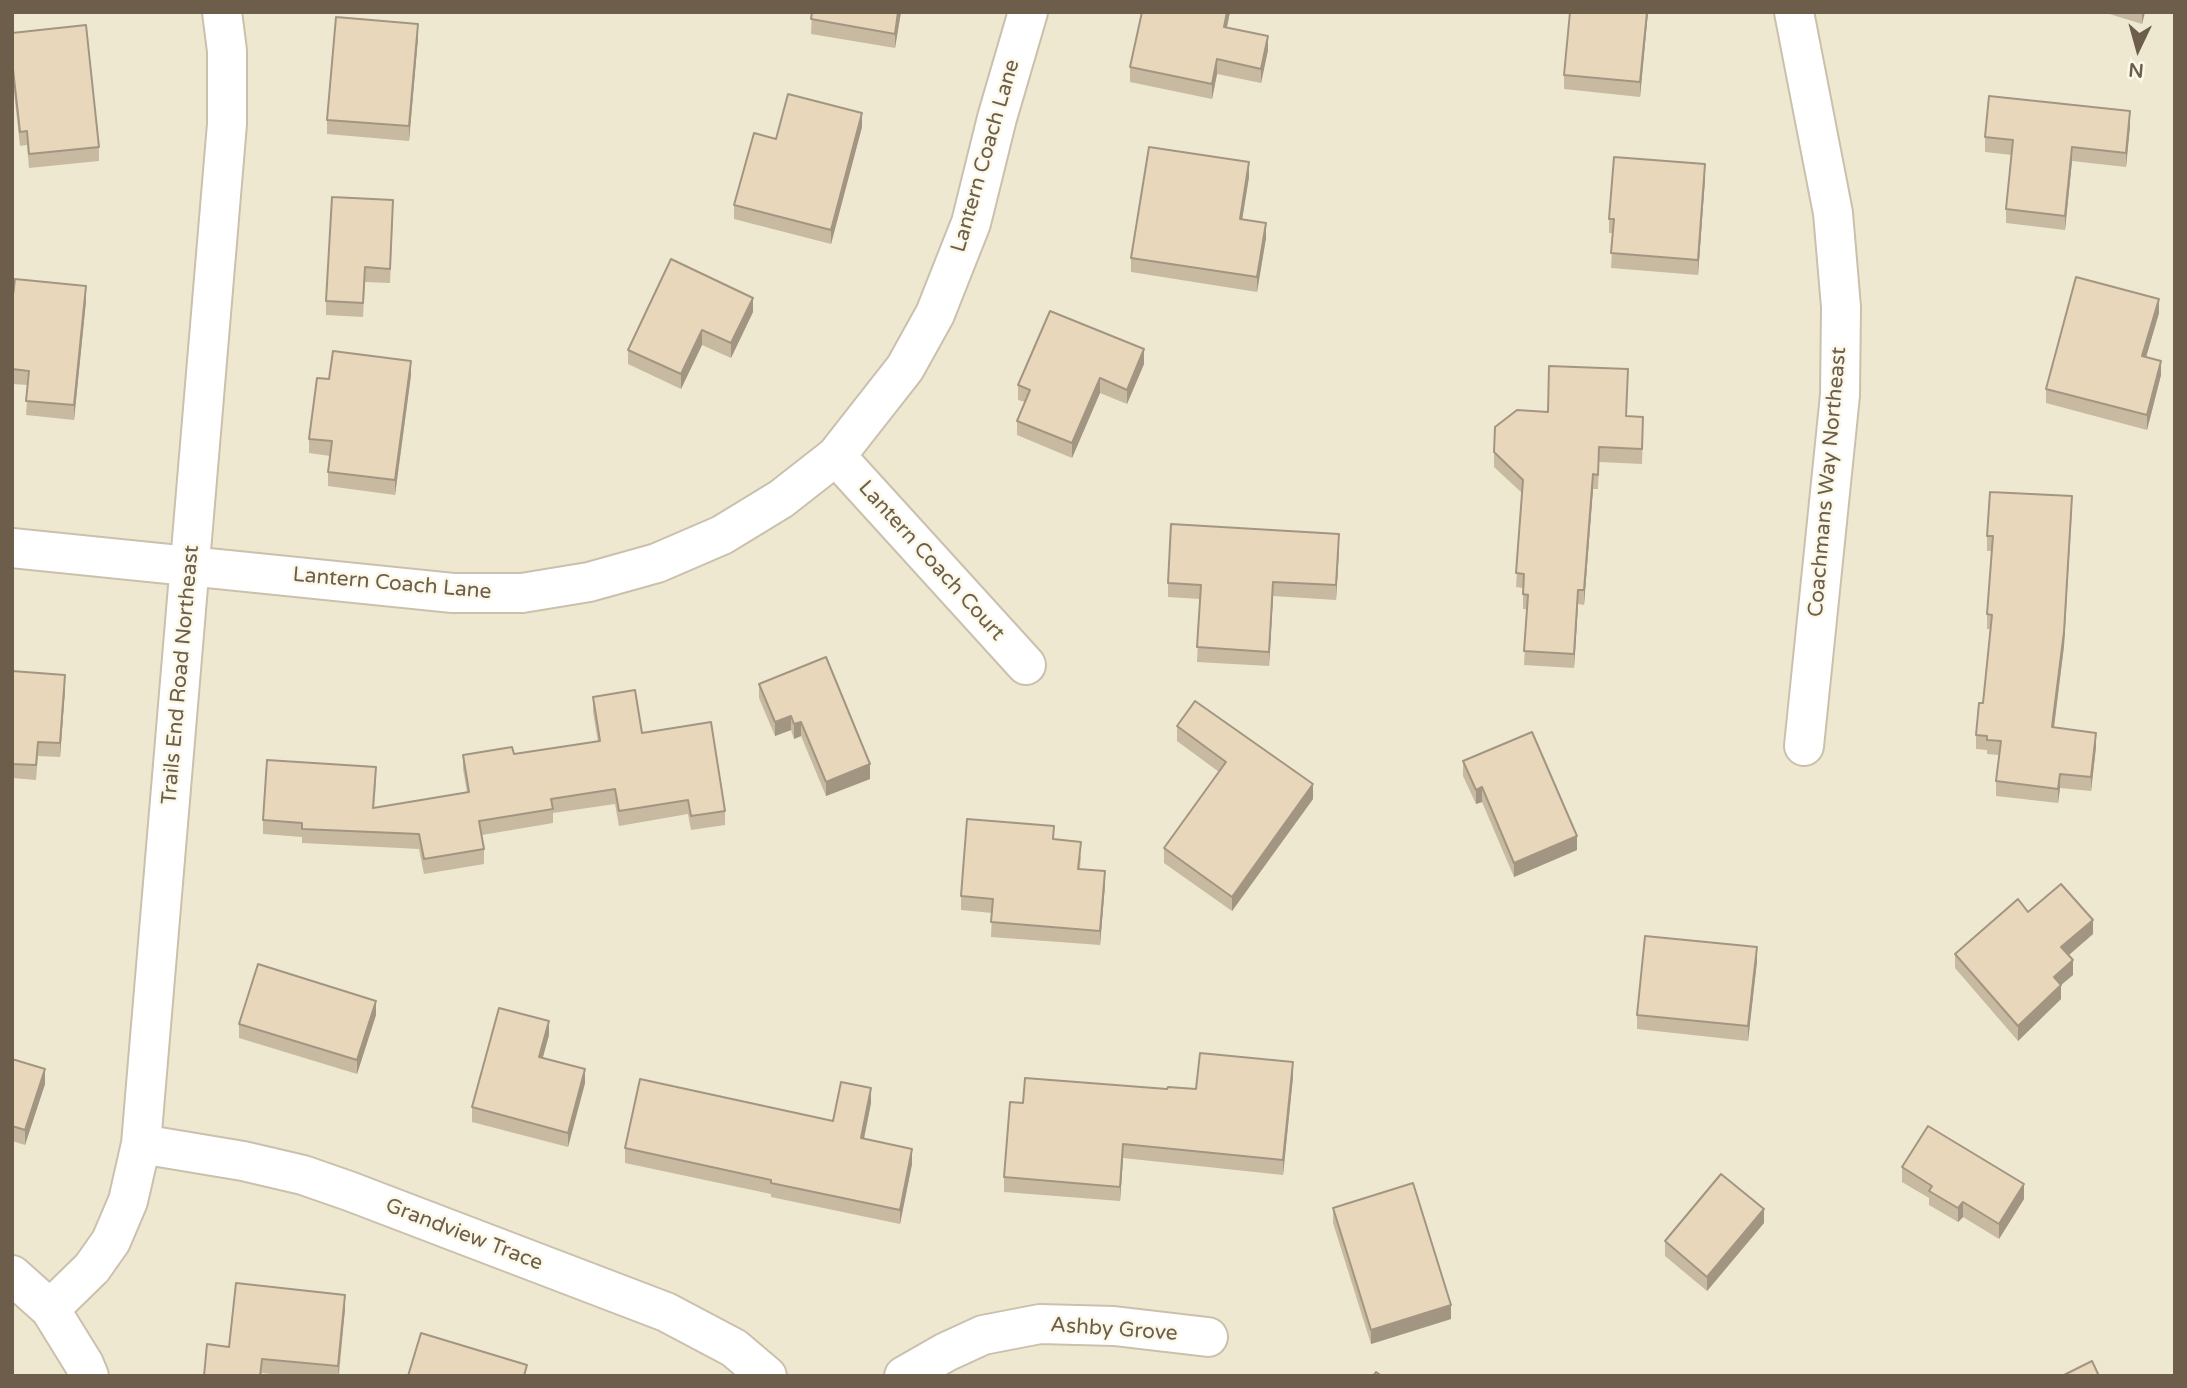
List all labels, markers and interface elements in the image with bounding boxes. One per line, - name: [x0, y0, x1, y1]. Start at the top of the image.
- north arrow: [2103, 14, 2173, 84]
- street label: Lantern Coach Lane: [946, 57, 1026, 255]
- text: N: [2128, 58, 2145, 82]
- street label: Coachmans Way Northeast: [1804, 346, 1852, 618]
- street label: Lantern Coach Court: [853, 476, 1009, 646]
- street label: Trails End Road Northeast: [157, 544, 205, 806]
- street label: Lantern Coach Lane: [292, 563, 492, 605]
- street label: Grandview Trace: [382, 1193, 546, 1277]
- street label: Ashby Grove: [1050, 1313, 1178, 1347]

